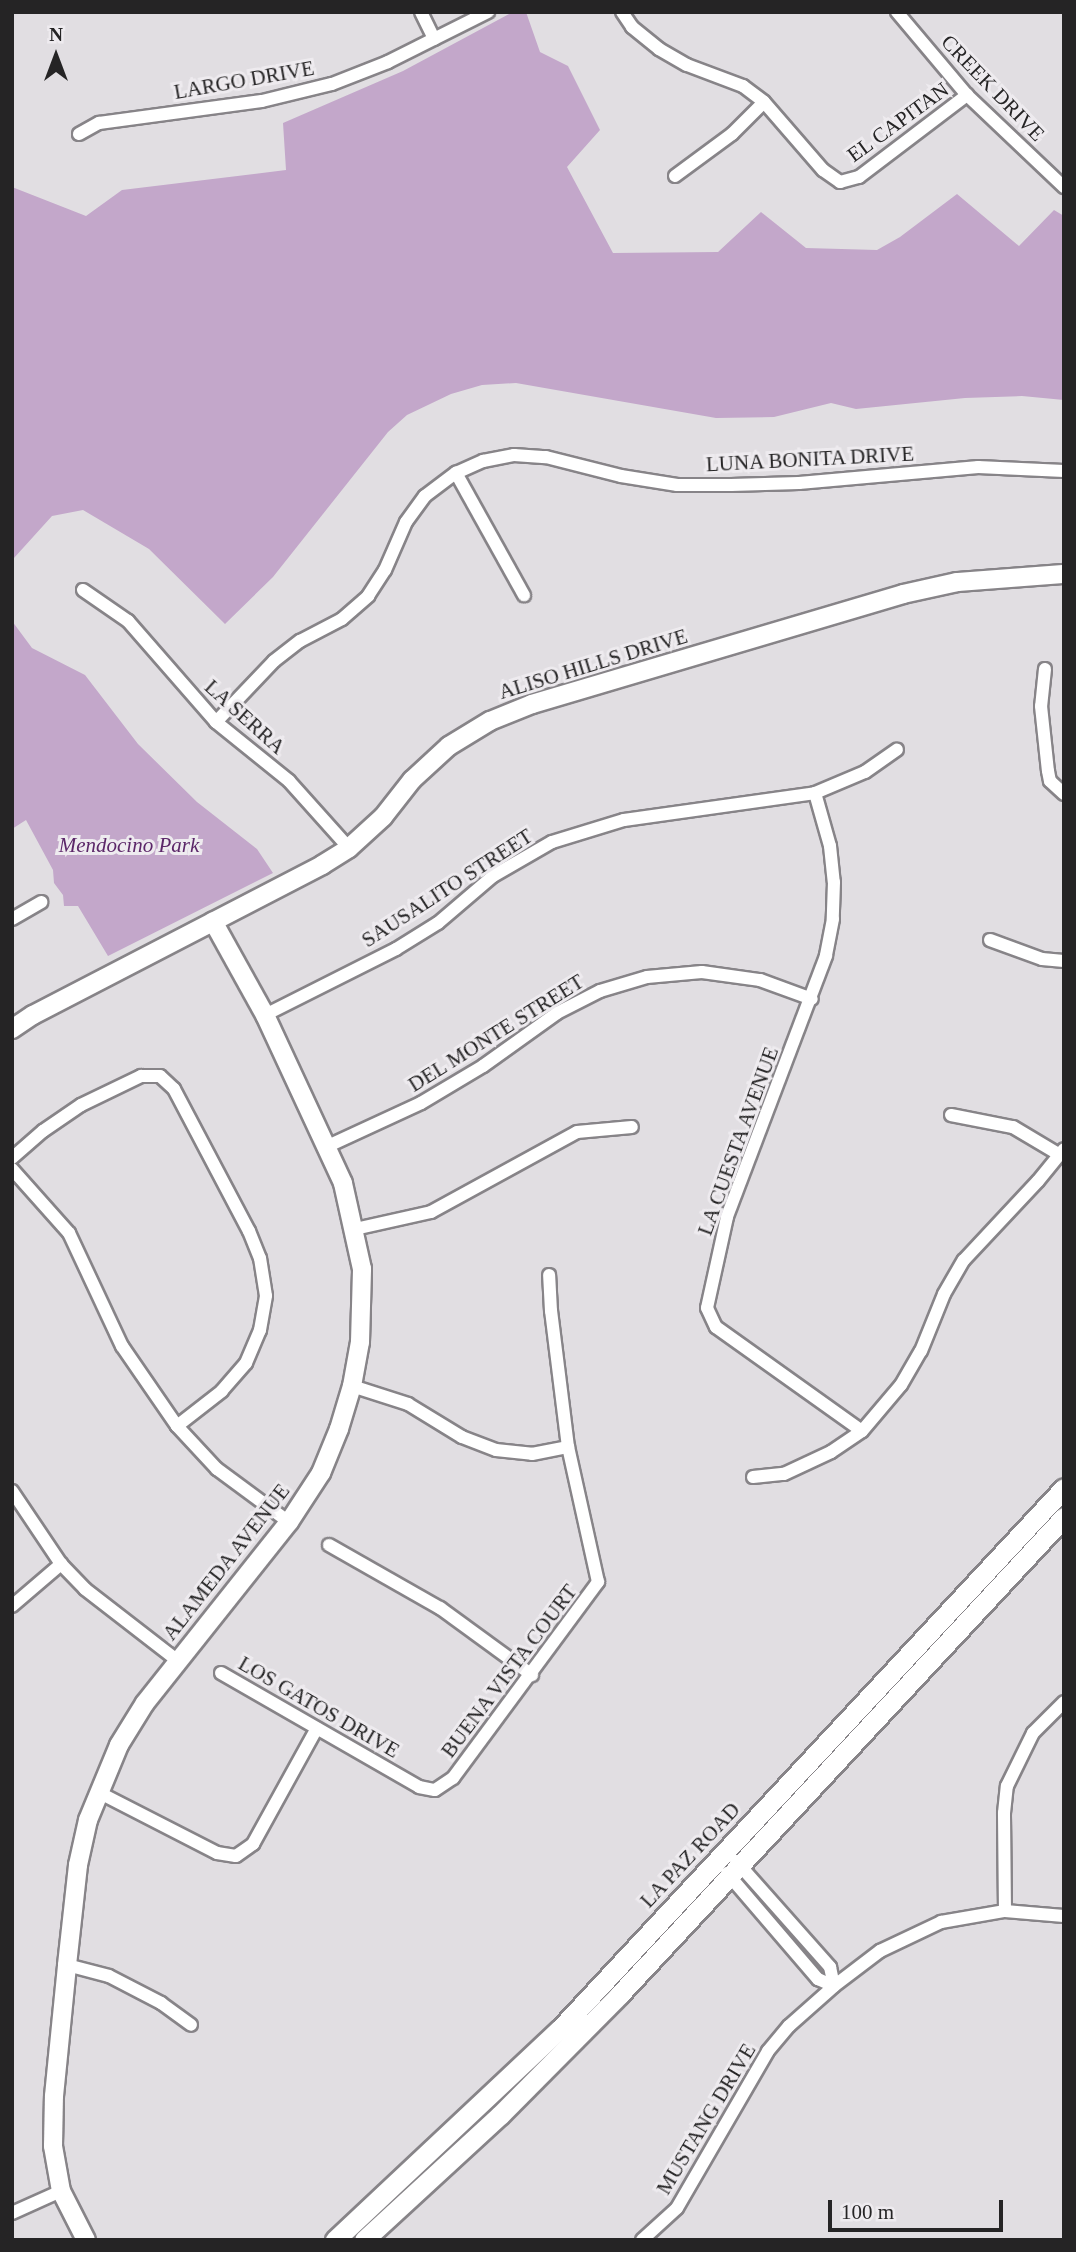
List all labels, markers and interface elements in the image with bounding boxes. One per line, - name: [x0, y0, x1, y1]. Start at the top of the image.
- north arrow: [21, 21, 91, 91]
- text: N: [49, 24, 63, 45]
- street label: CREEK DRIVE: [936, 30, 1050, 146]
- street label: LARGO DRIVE: [172, 55, 316, 105]
- street label: EL CAPITAN: [842, 76, 954, 168]
- street label: LUNA BONITA DRIVE: [704, 441, 916, 477]
- street label: ALISO HILLS DRIVE: [496, 623, 690, 705]
- street label: LA SERRA: [199, 674, 291, 760]
- street label: SAUSALITO STREET: [357, 823, 537, 953]
- park label: Mendocino Park: [59, 832, 199, 858]
- street label: DEL MONTE STREET: [403, 969, 589, 1097]
- street label: LA CUESTA AVENUE: [692, 1042, 784, 1240]
- street label: ALAMEDA AVENUE: [156, 1478, 296, 1646]
- street label: BUENA VISTA COURT: [435, 1578, 583, 1764]
- street label: LOS GATOS DRIVE: [234, 1651, 404, 1763]
- street label: LA PAZ ROAD: [634, 1797, 746, 1913]
- street label: MUSTANG DRIVE: [651, 2039, 761, 2199]
- scale bar: [831, 2186, 1006, 2230]
- text: 100 m: [841, 2200, 894, 2224]

